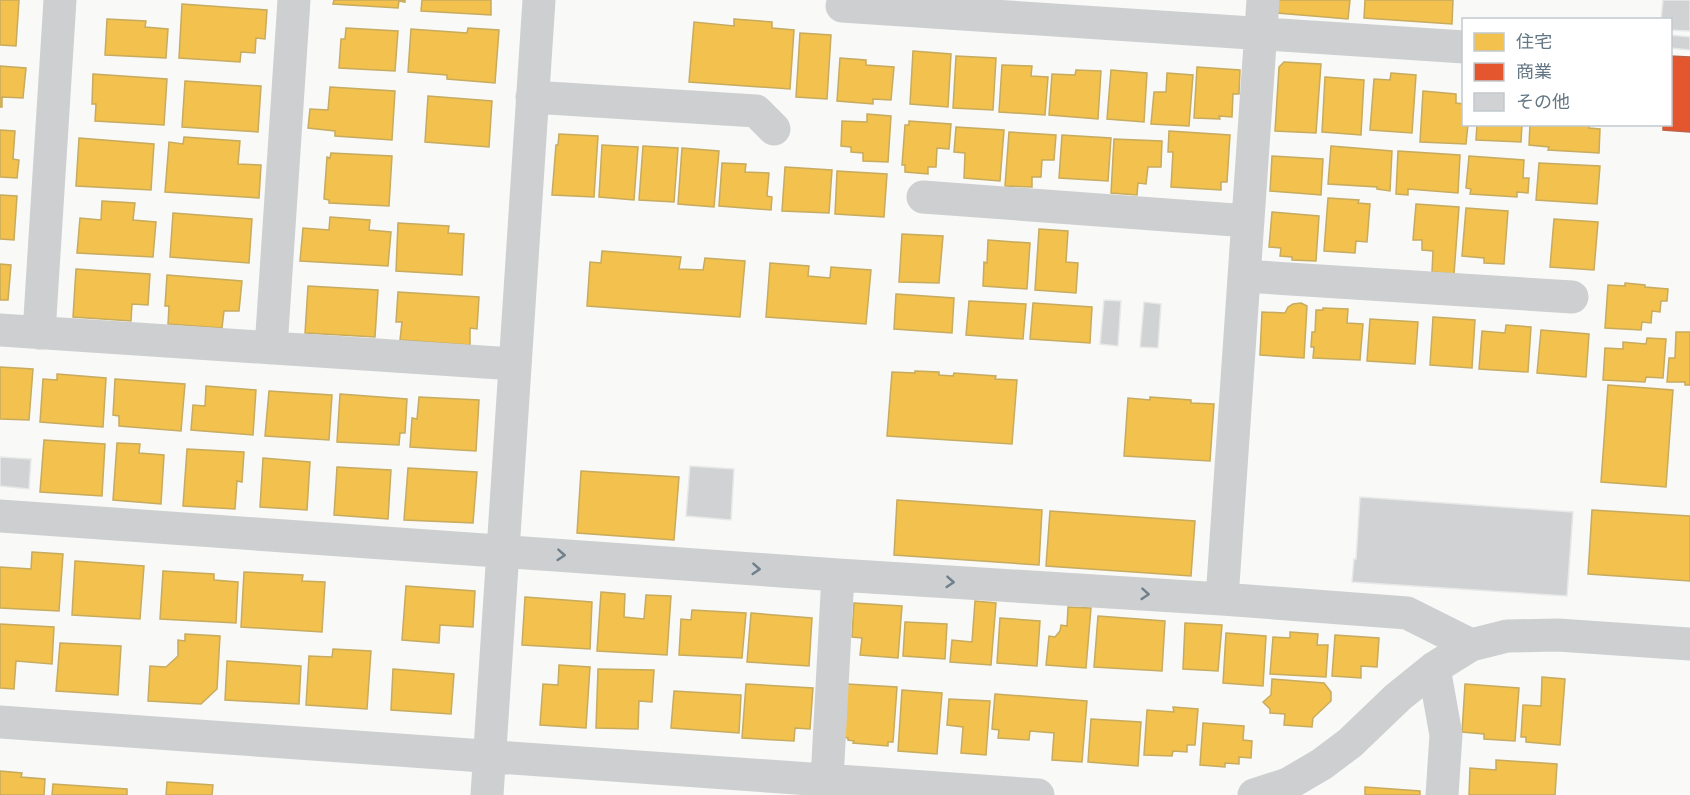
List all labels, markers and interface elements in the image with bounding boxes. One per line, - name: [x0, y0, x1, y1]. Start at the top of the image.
- legend: [1462, 18, 1672, 126]
- text: 住宅: [1516, 31, 1552, 53]
- text: 商業: [1516, 61, 1552, 83]
- text: その他: [1516, 91, 1570, 113]
- one-way arrow: [557, 548, 566, 561]
- one-way arrow: [751, 562, 760, 575]
- one-way arrow: [946, 575, 955, 588]
- one-way arrow: [1140, 588, 1149, 601]

